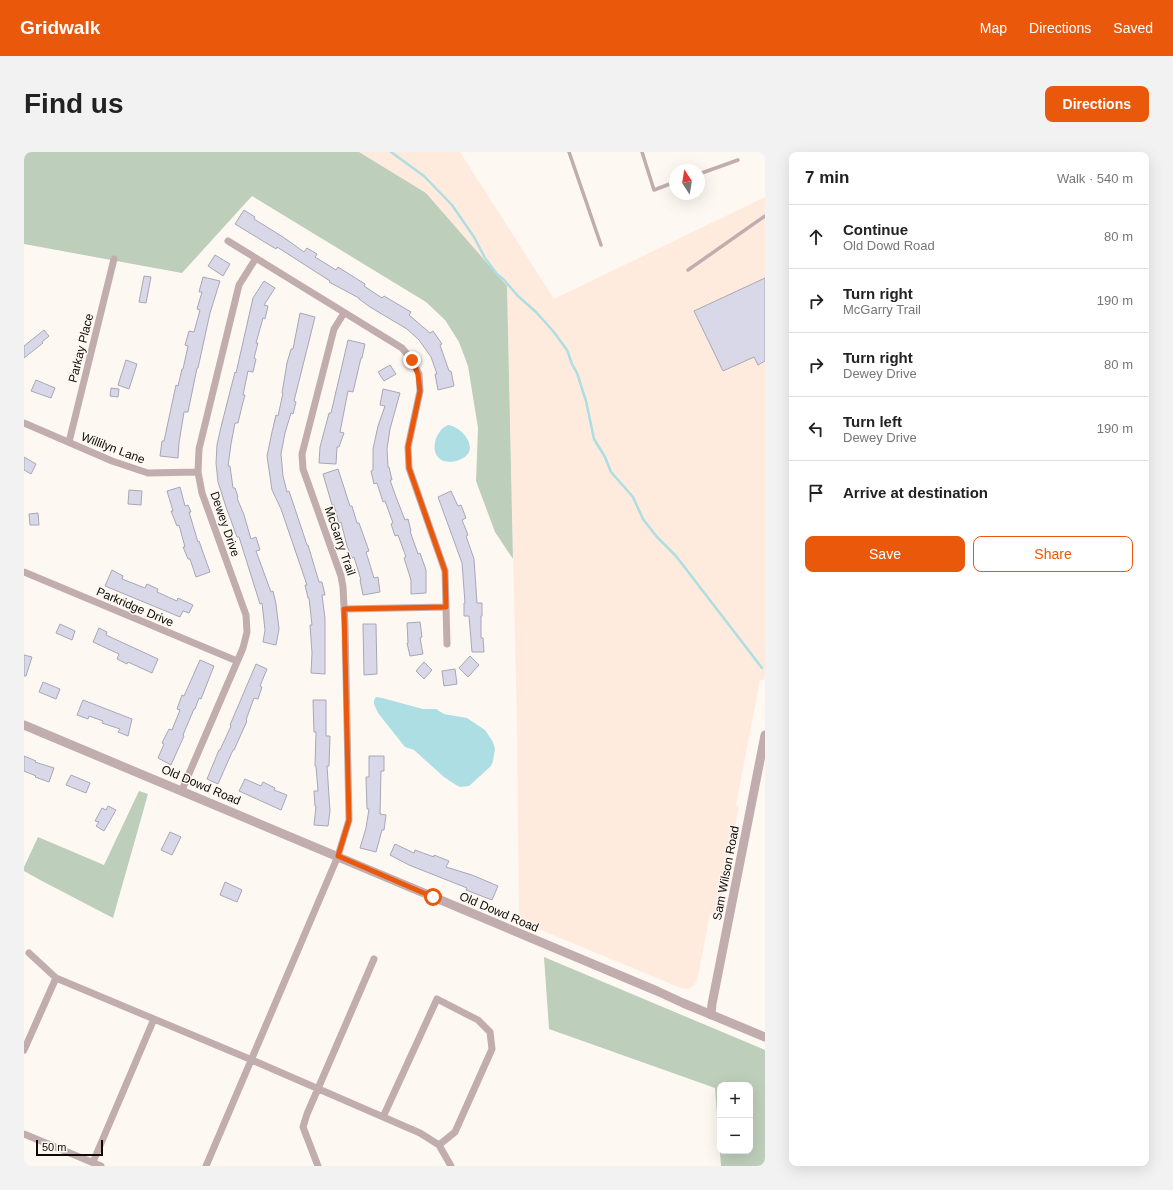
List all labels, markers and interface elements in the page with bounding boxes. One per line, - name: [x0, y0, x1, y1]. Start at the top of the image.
- text: Gridwalk: [20, 17, 100, 38]
- text: Map: [980, 20, 1007, 36]
- text: Directions: [1029, 20, 1091, 36]
- text: Saved: [1113, 20, 1153, 36]
- button: Directions: [1045, 86, 1149, 122]
- text: Find us: [24, 88, 124, 119]
- north arrow: [669, 164, 705, 200]
- text: 7 min: [805, 168, 849, 187]
- text: Walk · 540 m: [1057, 171, 1133, 186]
- text: Continue: [843, 221, 908, 238]
- icon: ahead: [805, 226, 827, 248]
- text: 80 m: [1104, 229, 1133, 244]
- text: Old Dowd Road: [843, 238, 935, 253]
- text: Turn right: [843, 285, 913, 302]
- icon: right: [805, 290, 827, 312]
- text: 190 m: [1097, 293, 1133, 308]
- text: McGarry Trail: [843, 302, 921, 317]
- street label: Parkay Place: [66, 312, 96, 384]
- text: Turn right: [843, 349, 913, 366]
- route end: [403, 351, 421, 369]
- icon: right: [805, 354, 827, 376]
- text: 80 m: [1104, 357, 1133, 372]
- text: Dewey Drive: [843, 366, 917, 381]
- text: Turn left: [843, 413, 902, 430]
- icon: left: [805, 418, 827, 440]
- text: 190 m: [1097, 421, 1133, 436]
- street label: Willilyn Lane: [79, 429, 147, 467]
- text: Dewey Drive: [843, 430, 917, 445]
- icon: arrive: [805, 482, 827, 504]
- text: Arrive at destination: [843, 484, 988, 501]
- street label: Dewey Drive: [207, 490, 243, 559]
- street label: McGarry Trail: [322, 505, 358, 577]
- button: Save: [805, 536, 965, 572]
- button: Share: [973, 536, 1133, 572]
- street label: Parkridge Drive: [94, 584, 176, 630]
- street label: Old Dowd Road: [159, 762, 243, 808]
- street label: Sam Wilson Road: [710, 825, 742, 921]
- route start: [424, 888, 442, 906]
- street label: Old Dowd Road: [457, 889, 541, 935]
- map controls: [717, 1082, 753, 1154]
- button: +: [717, 1082, 753, 1118]
- button: −: [717, 1118, 753, 1154]
- scale bar: [36, 1138, 103, 1157]
- text: 50 m: [42, 1141, 66, 1153]

